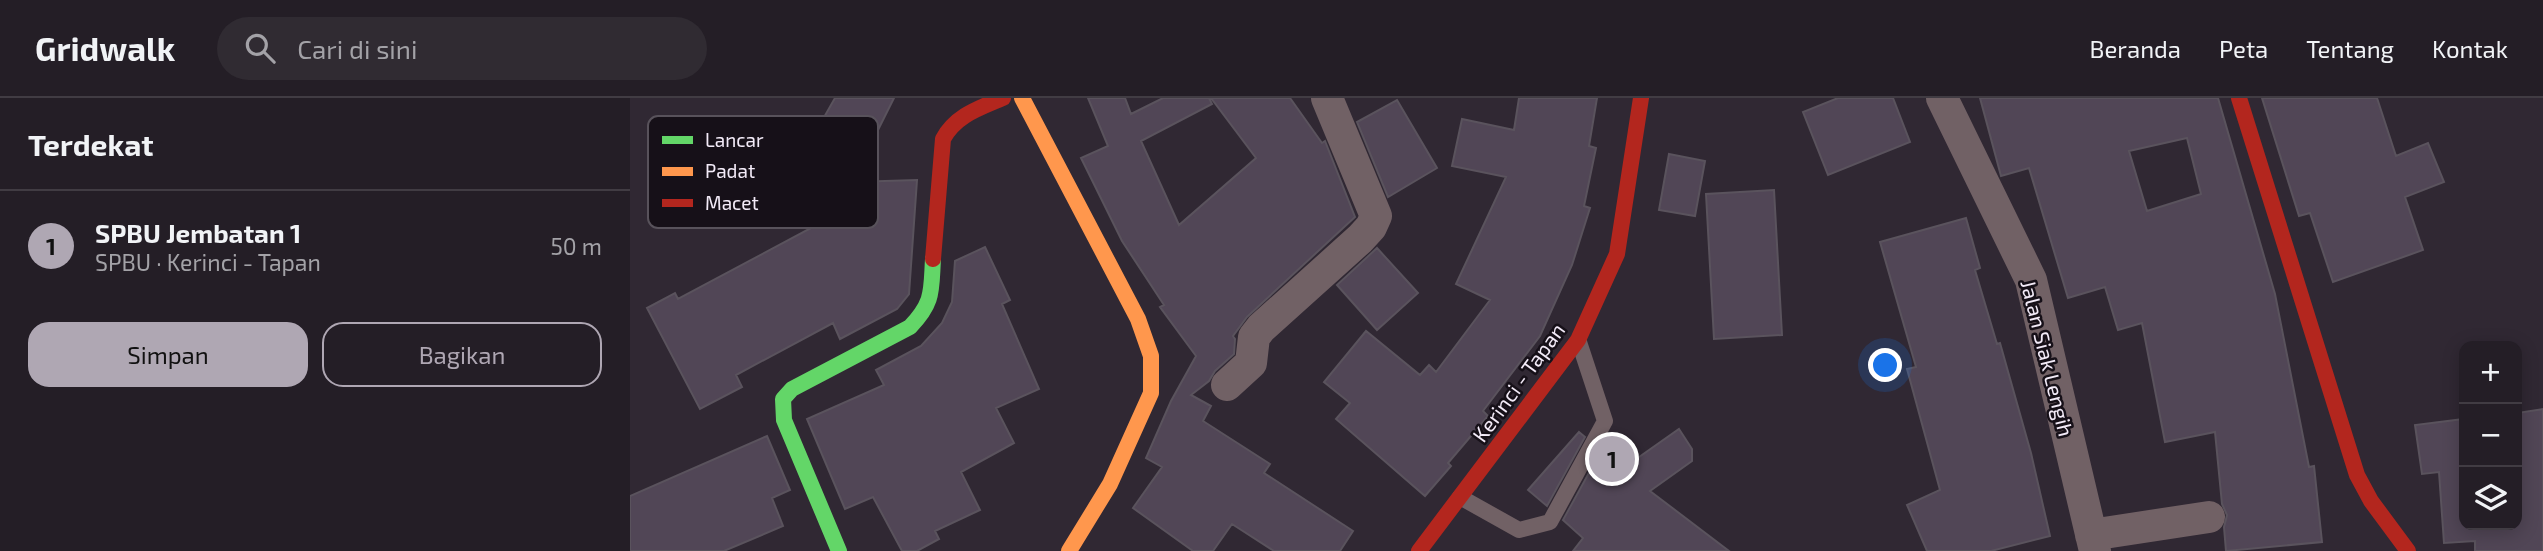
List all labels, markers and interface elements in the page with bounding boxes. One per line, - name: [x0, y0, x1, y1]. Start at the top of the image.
- search box: [217, 17, 707, 80]
- text: Gridwalk: [35, 28, 175, 68]
- icon: search: [241, 29, 279, 67]
- text: Cari di sini: [297, 33, 417, 64]
- text: Beranda: [2090, 34, 2181, 63]
- text: Peta: [2219, 34, 2268, 63]
- text: Tentang: [2306, 34, 2394, 63]
- text: Kontak: [2432, 34, 2508, 63]
- legend: [648, 116, 878, 228]
- text: Terdekat: [28, 126, 154, 162]
- text: Lancar: [705, 128, 764, 151]
- text: Padat: [705, 159, 755, 182]
- text: Macet: [705, 191, 759, 214]
- text: SPBU Jembatan 1: [95, 217, 301, 248]
- text: 1: [46, 232, 56, 260]
- text: 50 m: [551, 232, 602, 260]
- text: SPBU · Kerinci - Tapan: [95, 248, 321, 276]
- street label: Jalan Siak Lengih: [2016, 277, 2080, 439]
- street label: Kerinci - Tapan: [1467, 318, 1569, 446]
- button: Simpan: [28, 322, 308, 387]
- button: Bagikan: [322, 322, 602, 387]
- map controls: [2459, 341, 2522, 530]
- button: +: [2459, 341, 2522, 404]
- your location: [1868, 348, 1902, 382]
- button: −: [2459, 404, 2522, 467]
- pin: 1: [1589, 433, 1635, 485]
- button: layers: [2459, 467, 2522, 530]

